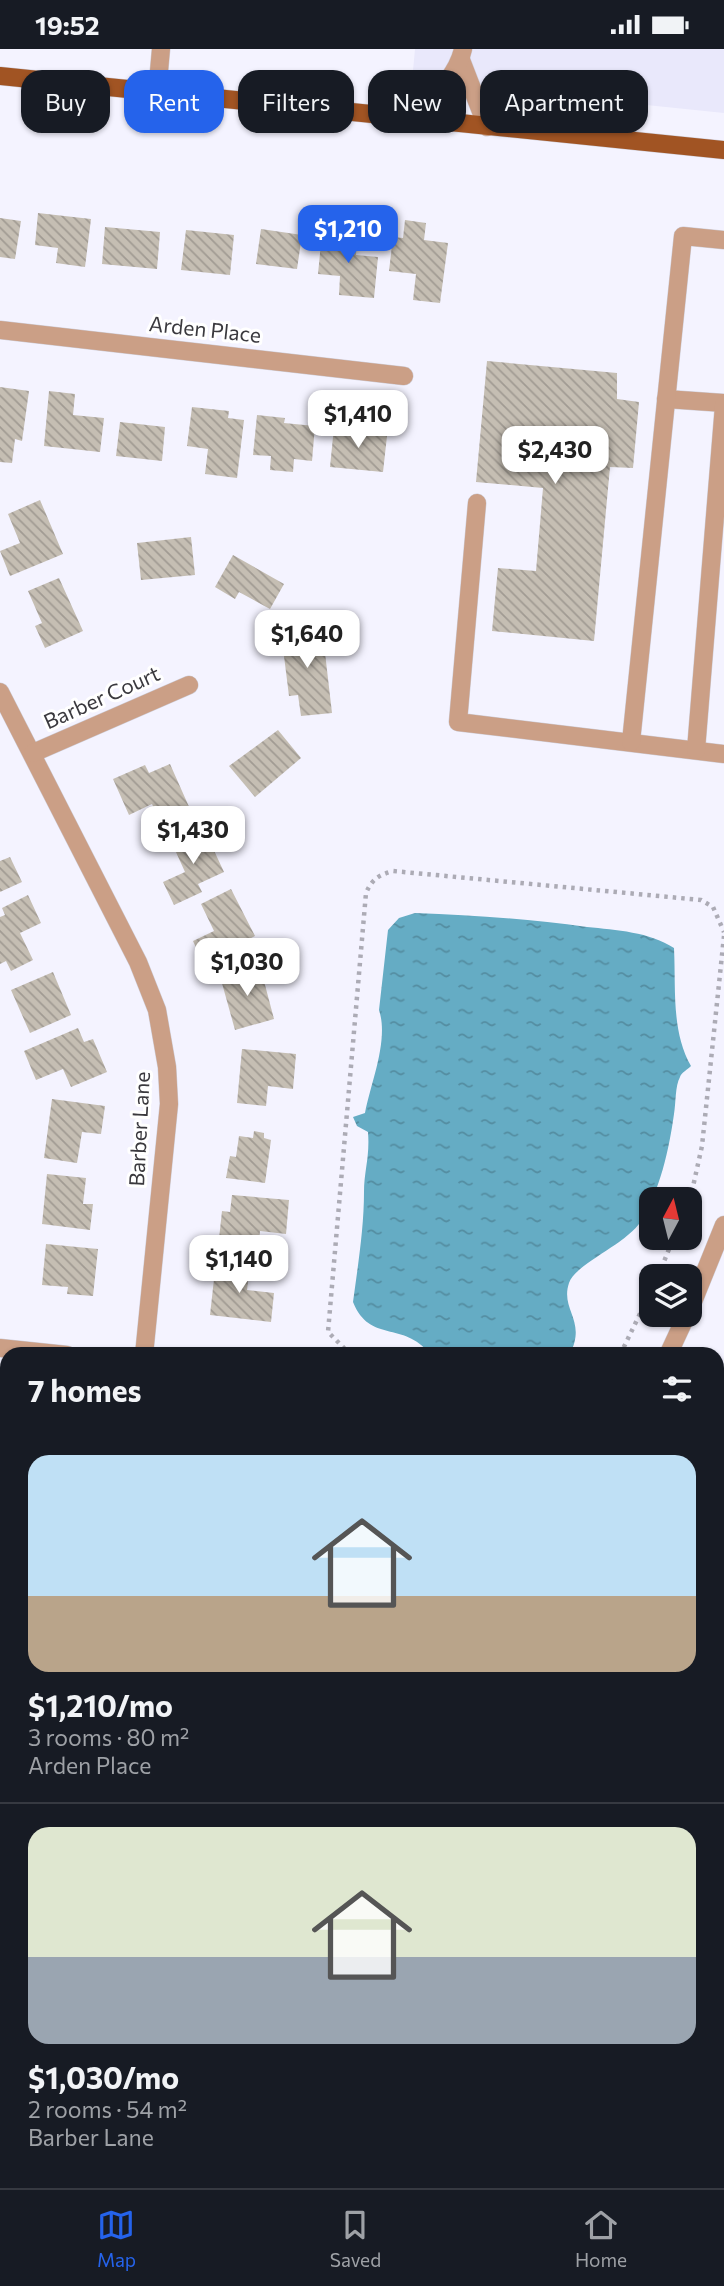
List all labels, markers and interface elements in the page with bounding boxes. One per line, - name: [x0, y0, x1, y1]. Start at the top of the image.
- text: 19:52: [35, 9, 100, 40]
- chip: Buy: [21, 70, 110, 133]
- chip: Rent: [124, 70, 224, 133]
- chip: Filters: [238, 70, 354, 133]
- chip: New: [368, 70, 466, 133]
- chip: Apartment: [480, 70, 648, 133]
- pin: $1,210: [291, 205, 405, 265]
- text: $1,210: [314, 214, 382, 242]
- street label: Arden Place: [148, 310, 263, 347]
- pin: $1,410: [301, 391, 415, 450]
- text: $1,410: [324, 399, 392, 427]
- pin: $2,430: [498, 427, 612, 486]
- text: $2,430: [518, 435, 592, 463]
- pin: $1,640: [250, 611, 364, 670]
- text: $1,640: [271, 619, 343, 647]
- street label: Barber Court: [39, 660, 163, 733]
- pin: $1,430: [136, 807, 250, 866]
- text: $1,430: [157, 815, 229, 843]
- pin: $1,030: [190, 939, 304, 998]
- text: $1,030: [211, 947, 283, 975]
- street label: Barber Lane: [123, 1071, 154, 1187]
- north arrow: [639, 1187, 702, 1249]
- map controls: [639, 1187, 702, 1327]
- pin: $1,140: [182, 1235, 296, 1295]
- text: $1,140: [205, 1244, 273, 1272]
- button: layers: [639, 1264, 702, 1327]
- icon: filters: [658, 1370, 696, 1408]
- text: 7 homes: [28, 1371, 141, 1408]
- icon: home: [299, 1500, 425, 1626]
- text: $1,210/mo: [28, 1686, 173, 1723]
- text: 3 rooms · 80 m²: [28, 1723, 189, 1751]
- text: Arden Place: [28, 1751, 151, 1779]
- icon: home: [299, 1872, 425, 1998]
- text: $1,030/mo: [28, 2058, 179, 2095]
- text: 2 rooms · 54 m²: [28, 2095, 187, 2123]
- text: Barber Lane: [28, 2123, 154, 2151]
- tab: Map: [97, 2206, 136, 2271]
- tab: Saved: [330, 2206, 381, 2271]
- tab: Home: [575, 2206, 627, 2271]

